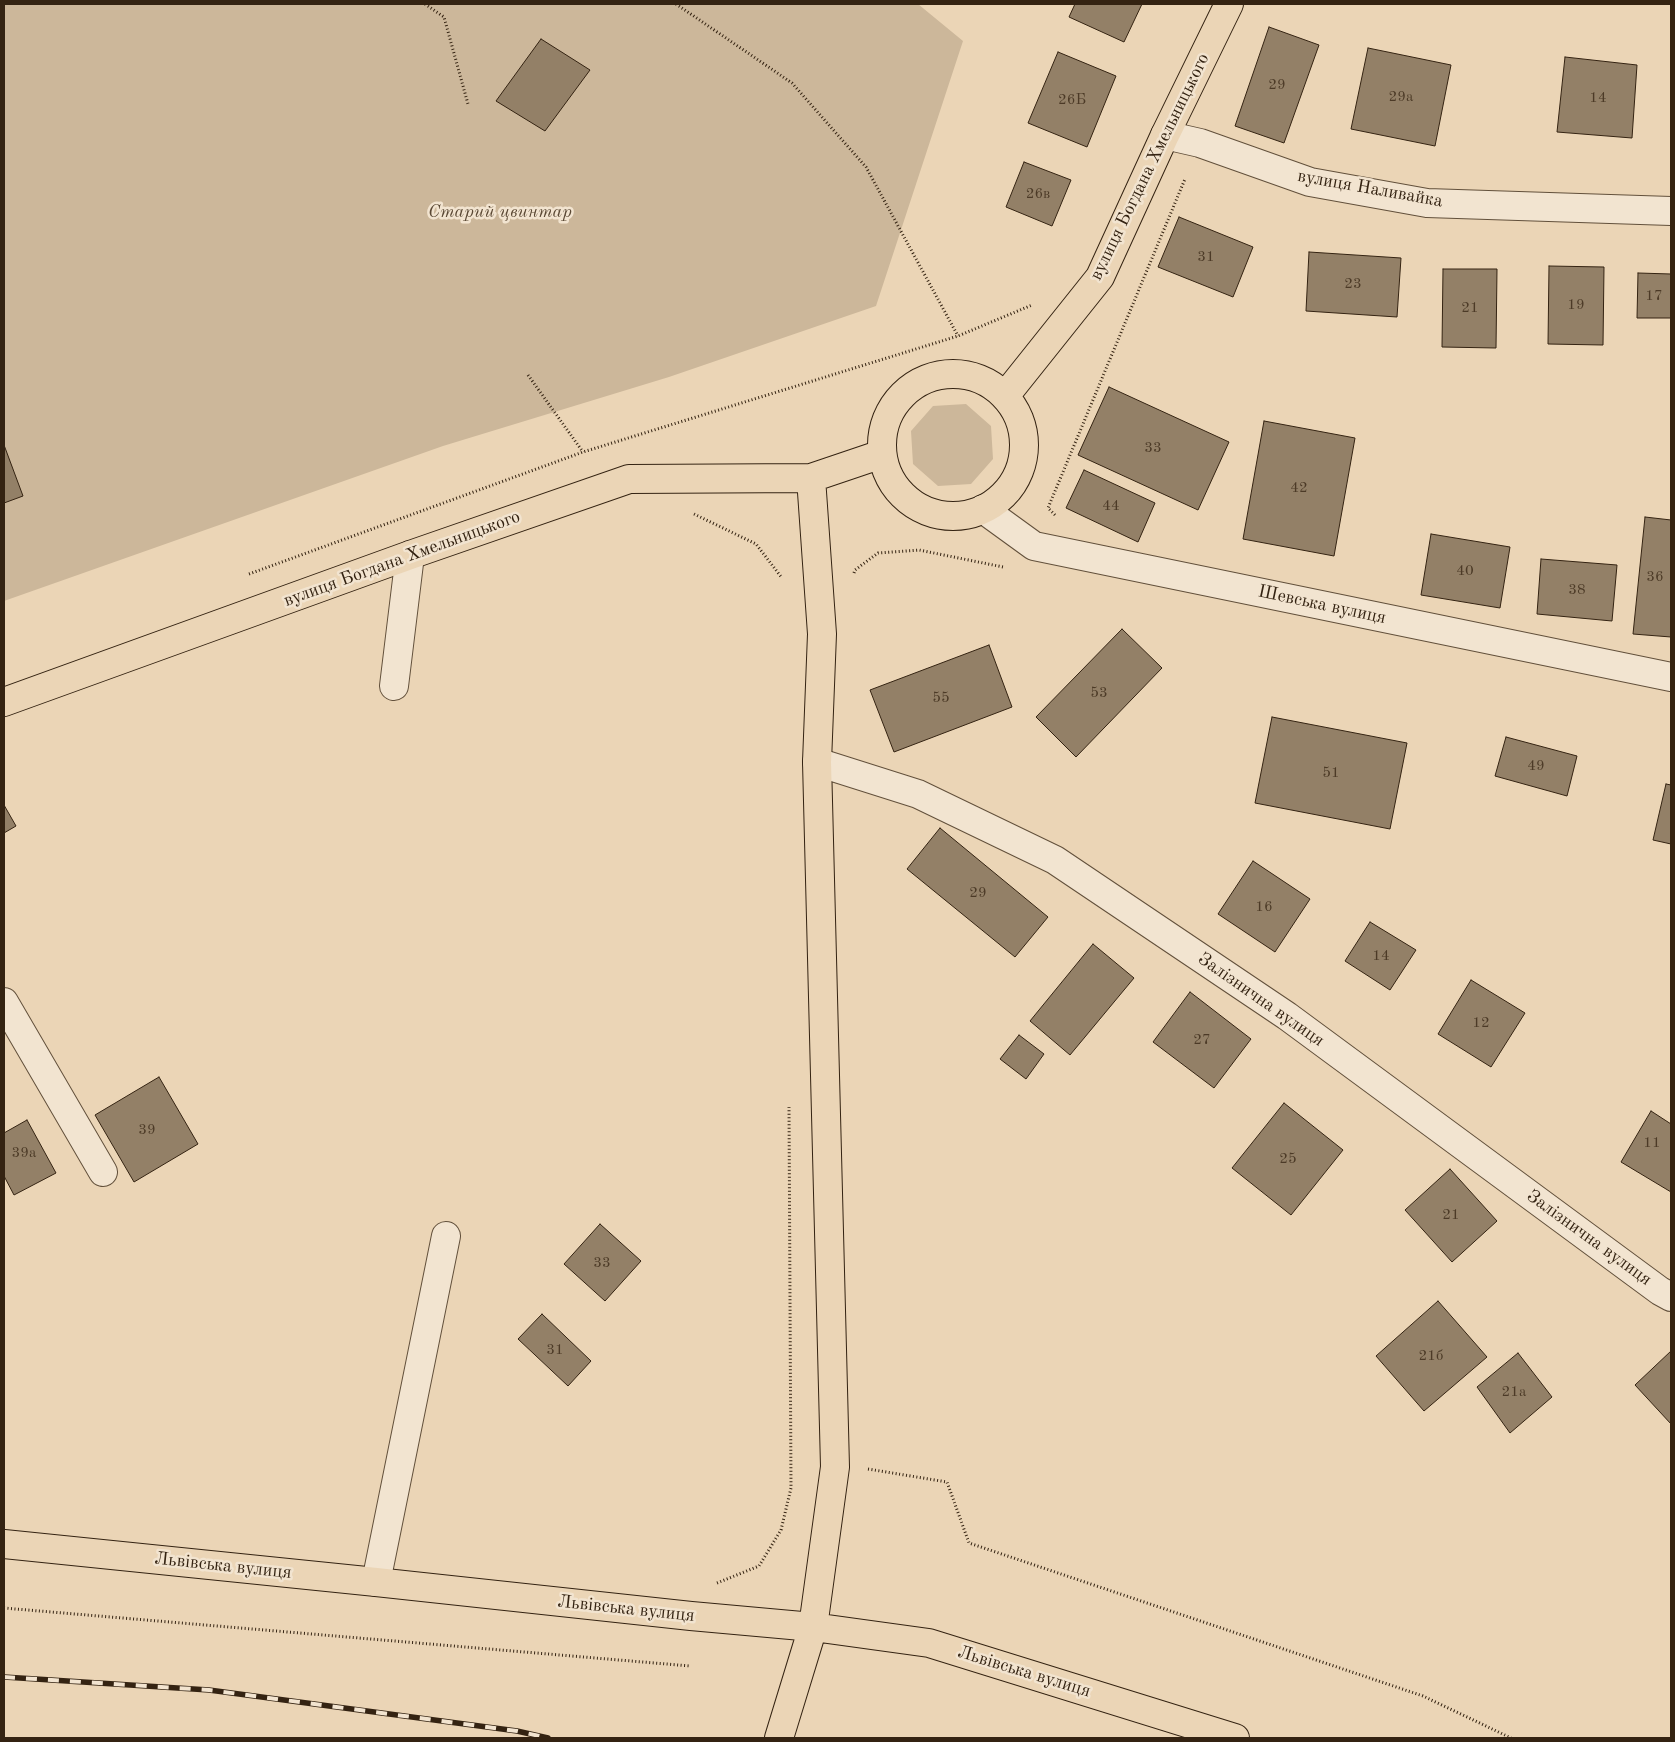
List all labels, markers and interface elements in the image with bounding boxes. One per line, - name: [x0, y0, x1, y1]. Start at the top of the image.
- street label: вулиця Богдана Хмельницького: [1086, 50, 1214, 284]
- house number: 29: [1268, 76, 1286, 94]
- house number: 29а: [1389, 88, 1413, 106]
- house number: 14: [1589, 89, 1607, 107]
- house number: 26Б: [1058, 91, 1086, 109]
- street label: вулиця Наливайка: [1296, 166, 1444, 212]
- house number: 26в: [1026, 185, 1050, 203]
- park label: Старий цвинтар: [428, 201, 572, 223]
- house number: 31: [1197, 248, 1215, 266]
- house number: 23: [1344, 275, 1362, 293]
- house number: 17: [1645, 287, 1663, 305]
- house number: 19: [1567, 296, 1585, 314]
- house number: 21: [1461, 299, 1479, 317]
- house number: 33: [1144, 439, 1162, 457]
- house number: 42: [1290, 479, 1308, 497]
- house number: 44: [1102, 497, 1120, 515]
- street label: вулиця Богдана Хмельницького: [281, 506, 523, 612]
- house number: 40: [1456, 562, 1474, 580]
- house number: 36: [1646, 568, 1664, 586]
- street label: Шевська вулиця: [1256, 581, 1388, 629]
- house number: 38: [1568, 581, 1586, 599]
- house number: 53: [1090, 684, 1108, 702]
- house number: 55: [932, 689, 950, 707]
- house number: 49: [1527, 757, 1545, 775]
- house number: 51: [1322, 764, 1340, 782]
- house number: 29: [969, 884, 987, 902]
- house number: 16: [1255, 898, 1273, 916]
- house number: 14: [1372, 947, 1390, 965]
- street label: Залізнична вулиця: [1194, 948, 1328, 1052]
- house number: 12: [1472, 1014, 1490, 1032]
- house number: 27: [1193, 1031, 1211, 1049]
- house number: 39: [138, 1121, 156, 1139]
- house number: 11: [1643, 1134, 1661, 1152]
- house number: 39а: [12, 1144, 36, 1162]
- house number: 25: [1279, 1150, 1297, 1168]
- street label: Залізнична вулиця: [1522, 1185, 1656, 1291]
- house number: 21: [1442, 1206, 1460, 1224]
- house number: 33: [593, 1254, 611, 1272]
- house number: 31: [546, 1341, 564, 1359]
- house number: 21б: [1419, 1347, 1443, 1365]
- house number: 21а: [1502, 1383, 1526, 1401]
- street label: Львівська вулиця: [153, 1548, 293, 1584]
- street label: Львівська вулиця: [556, 1591, 696, 1627]
- street label: Львівська вулиця: [955, 1642, 1093, 1702]

